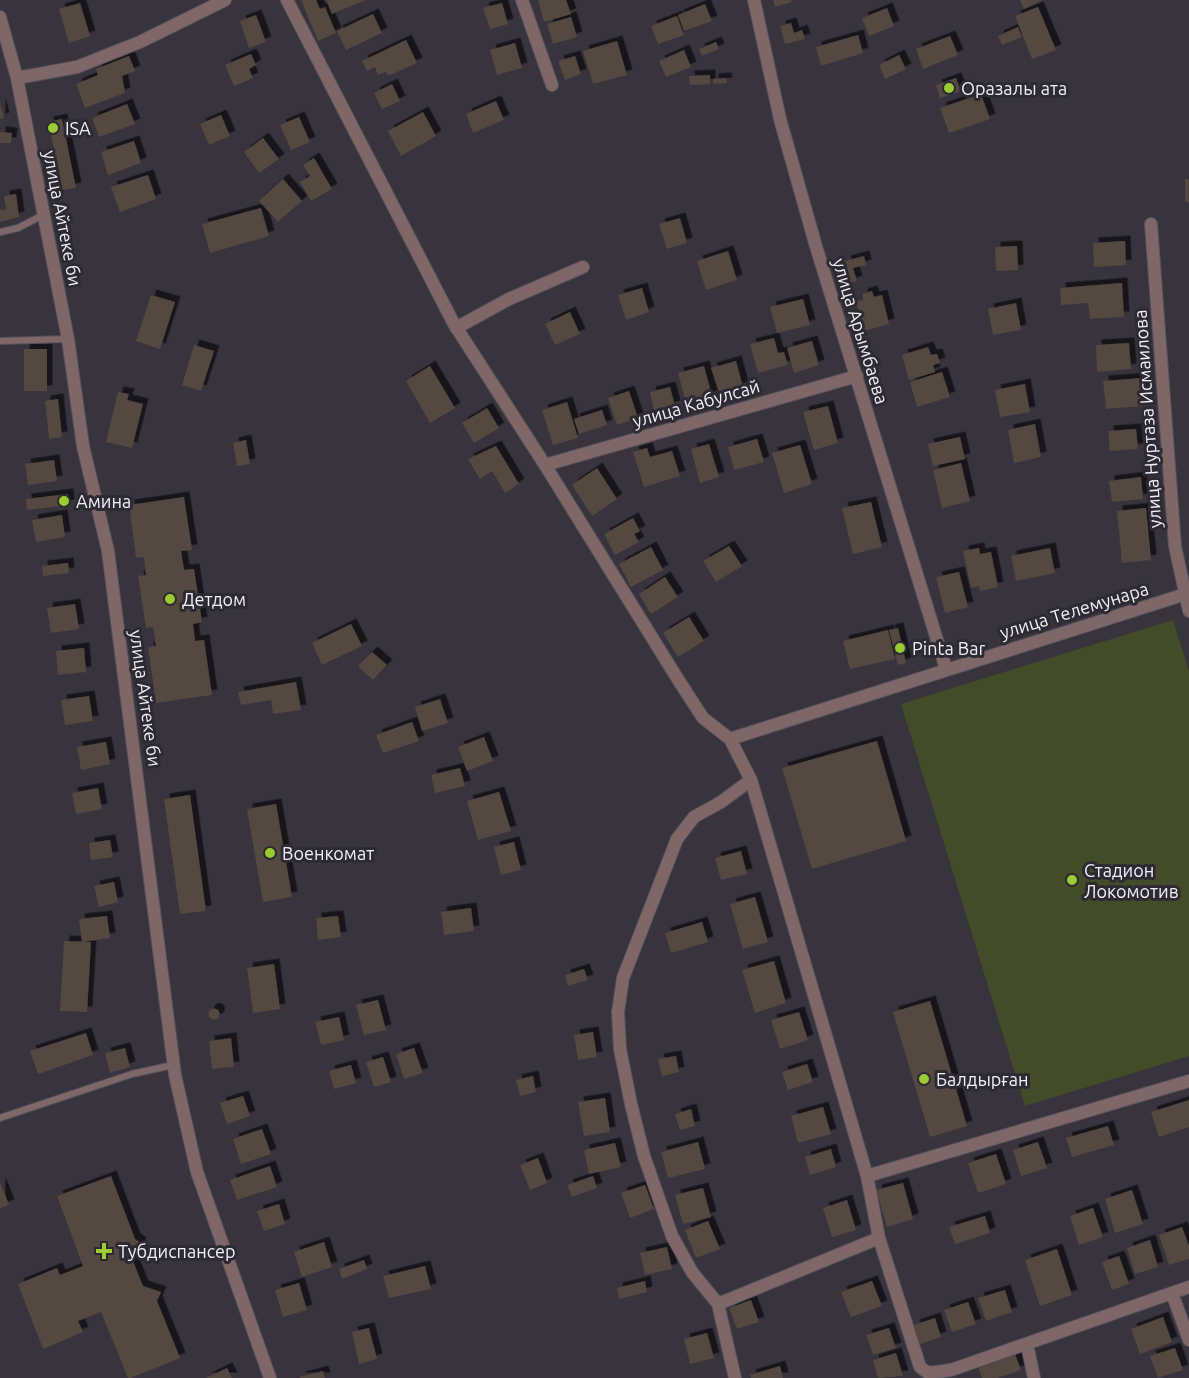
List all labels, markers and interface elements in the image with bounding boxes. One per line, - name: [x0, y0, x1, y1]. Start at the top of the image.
- place label: Оразалы ата: [961, 78, 1067, 98]
- marker: Оразалы ата: [942, 81, 956, 95]
- place label: ISA: [65, 118, 91, 138]
- marker: ISA: [46, 121, 60, 135]
- street label: улица Айтеке би: [40, 148, 86, 288]
- street label: улица Арымбаева: [829, 256, 893, 406]
- street label: улица Нуртаза Исмаилова: [1129, 309, 1165, 529]
- street label: улица Кабулсай: [630, 375, 762, 431]
- place label: Амина: [76, 491, 131, 511]
- marker: Амина: [57, 494, 71, 508]
- street label: улица Телемунара: [997, 578, 1151, 642]
- place label: Детдом: [182, 589, 246, 609]
- marker: Детдом: [163, 592, 177, 606]
- street label: улица Айтеке би: [126, 628, 166, 768]
- place label: Pinta Bar: [912, 638, 986, 658]
- marker: Pinta Bar: [893, 641, 907, 655]
- place label: Военкомат: [282, 843, 374, 863]
- marker: Военкомат: [263, 846, 277, 860]
- place label: Стадион Локомотив: [1084, 860, 1179, 901]
- marker: Стадион Локомотив: [1065, 873, 1079, 887]
- place label: Балдырған: [936, 1069, 1029, 1089]
- marker: Балдырған: [917, 1072, 931, 1086]
- place label: Тубдиспансер: [118, 1241, 236, 1261]
- marker: Тубдиспансер: [95, 1242, 113, 1260]

